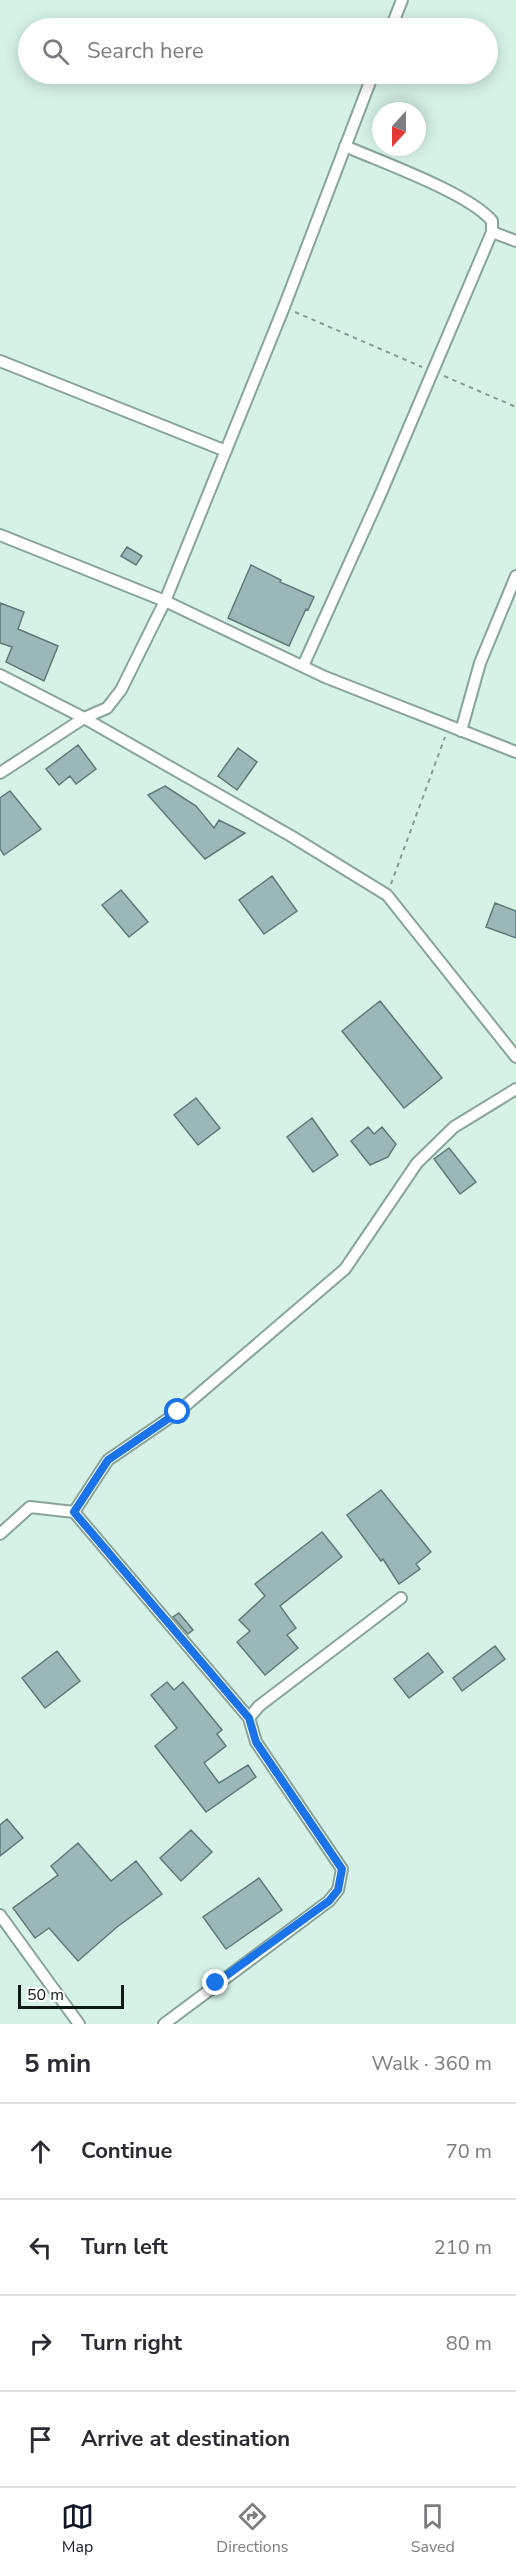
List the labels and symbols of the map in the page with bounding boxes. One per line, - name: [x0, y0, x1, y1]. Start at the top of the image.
- north arrow: [372, 102, 426, 156]
- route start: [164, 1398, 190, 1424]
- route end: [202, 1969, 228, 1995]
- scale bar: [18, 1982, 124, 2010]

